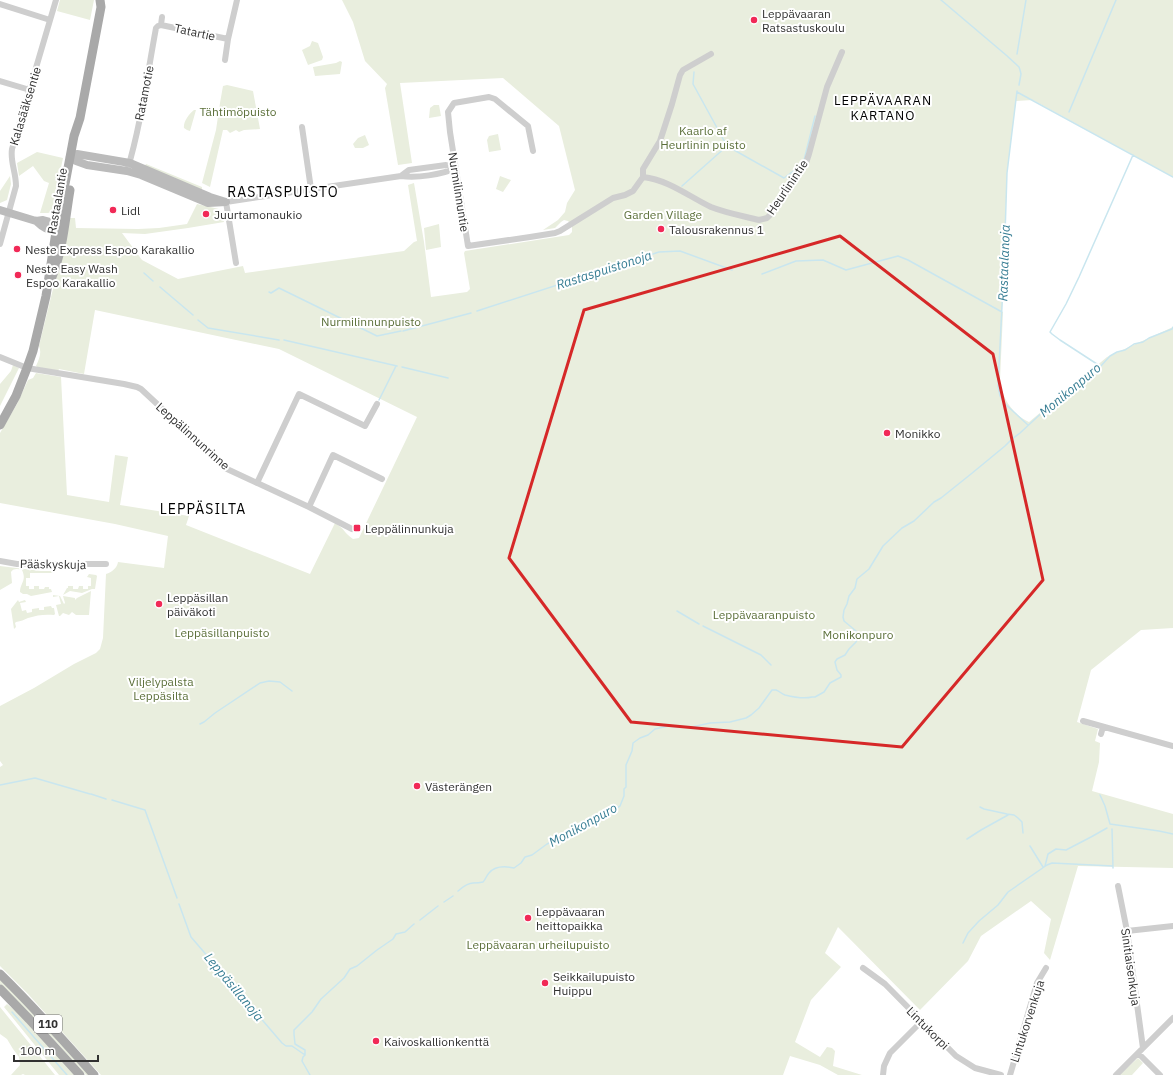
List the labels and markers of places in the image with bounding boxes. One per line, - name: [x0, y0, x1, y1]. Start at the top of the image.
- place label: Leppävaaran Ratsastuskoulu: [762, 6, 845, 35]
- marker: Leppävaaran Ratsastuskoulu: [749, 15, 759, 25]
- place label: Lidl: [121, 203, 140, 218]
- marker: Lidl: [108, 205, 118, 215]
- place label: Juurtamonaukio: [214, 207, 302, 222]
- marker: Juurtamonaukio: [201, 209, 211, 219]
- place label: Talousrakennus 1: [669, 222, 764, 237]
- marker: Talousrakennus 1: [656, 224, 666, 234]
- place label: Neste Express Espoo Karakallio: [25, 242, 195, 257]
- marker: Neste Express Espoo Karakallio: [12, 244, 22, 254]
- place label: Neste Easy Wash Espoo Karakallio: [26, 261, 118, 290]
- marker: Neste Easy Wash Espoo Karakallio: [13, 270, 23, 280]
- place label: Monikko: [895, 426, 941, 441]
- marker: Monikko: [882, 428, 892, 438]
- place label: Leppälinnunkuja: [365, 521, 454, 536]
- marker: Leppälinnunkuja: [352, 523, 362, 533]
- place label: Leppäsillan päiväkoti: [167, 590, 228, 619]
- marker: Leppäsillan päiväkoti: [154, 599, 164, 609]
- place label: Västerängen: [425, 779, 492, 794]
- marker: Västerängen: [412, 781, 422, 791]
- place label: Leppävaaran heittopaikka: [536, 904, 605, 933]
- marker: Leppävaaran heittopaikka: [523, 913, 533, 923]
- place label: Seikkailupuisto Huippu: [553, 969, 635, 998]
- marker: Seikkailupuisto Huippu: [540, 978, 550, 988]
- place label: Kaivoskallionkenttä: [384, 1034, 490, 1049]
- marker: Kaivoskallionkenttä: [371, 1036, 381, 1046]

